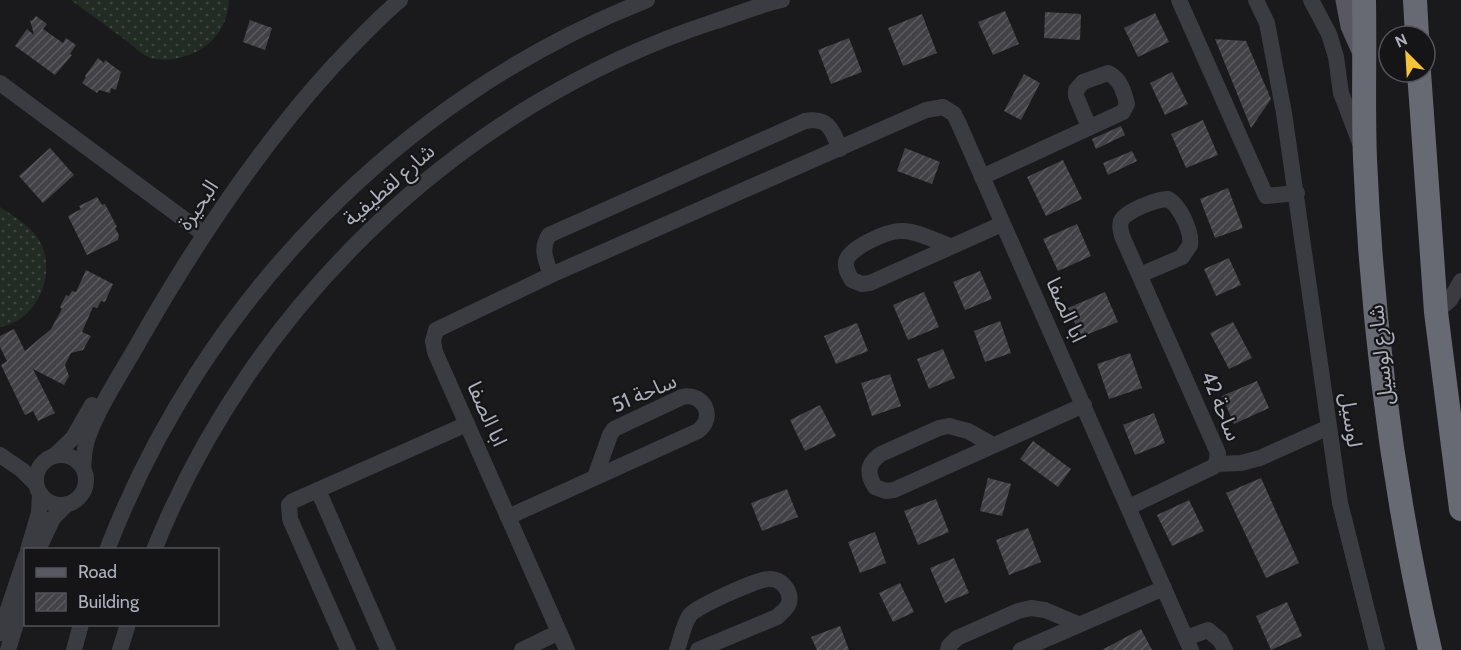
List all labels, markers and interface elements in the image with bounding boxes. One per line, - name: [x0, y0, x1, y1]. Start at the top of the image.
- north arrow: [1377, 24, 1437, 84]
- text: N: [1392, 30, 1410, 52]
- street label: شارع لقطيفية: [338, 138, 441, 233]
- street label: البحيرة: [172, 175, 223, 234]
- street label: ابا الصفا: [1041, 273, 1092, 346]
- street label: شارع لوسيل: [1363, 303, 1401, 406]
- street label: ساحة 42: [1196, 367, 1247, 444]
- street label: ساحة 51: [608, 368, 680, 417]
- street label: ابا الصفا: [462, 377, 513, 450]
- street label: لوسيل: [1335, 391, 1368, 449]
- legend: [24, 548, 219, 626]
- text: Road: [78, 561, 117, 583]
- text: Building: [78, 591, 140, 613]

